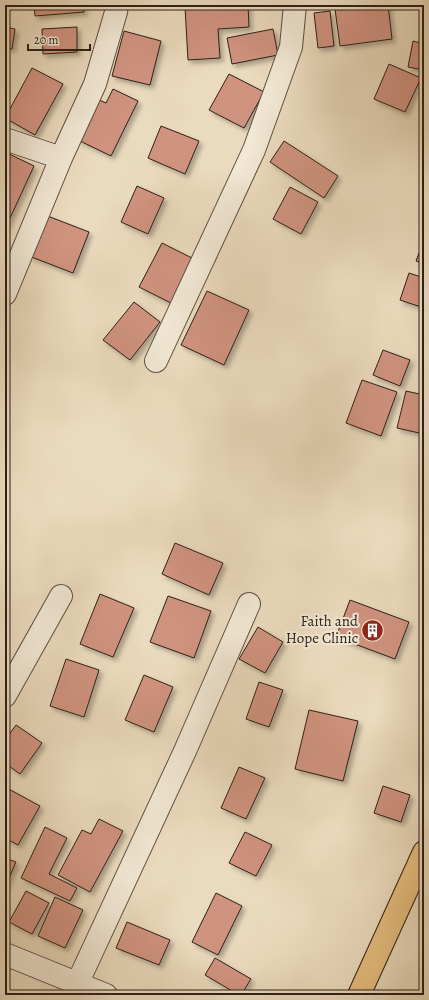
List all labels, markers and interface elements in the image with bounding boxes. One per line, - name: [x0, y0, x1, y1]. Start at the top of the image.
- scale bar: [28, 26, 90, 52]
- text: 20 m: [34, 32, 58, 48]
- place label: Faith and Hope Clinic: [286, 611, 359, 648]
- building icon: Faith and Hope Clinic: [360, 617, 386, 643]

